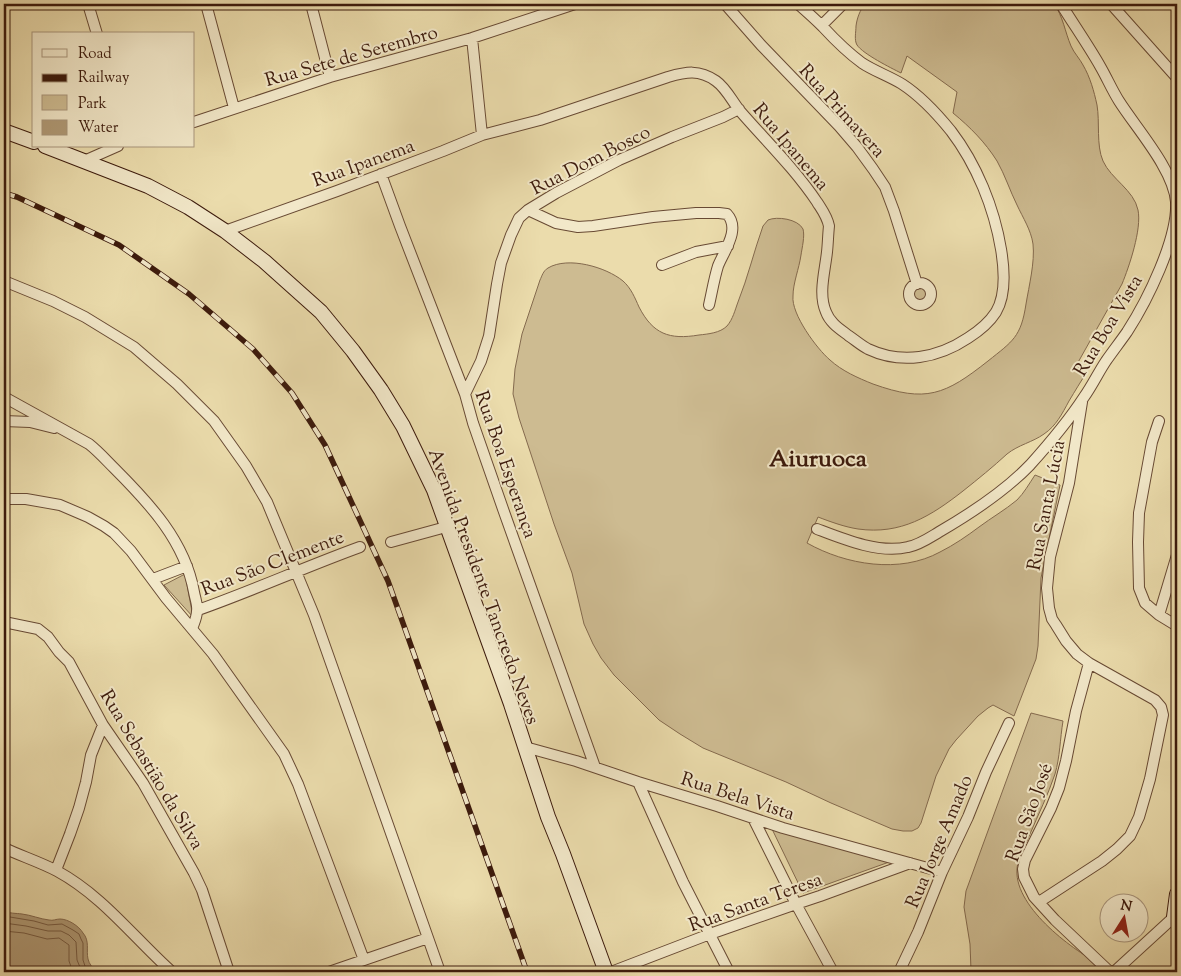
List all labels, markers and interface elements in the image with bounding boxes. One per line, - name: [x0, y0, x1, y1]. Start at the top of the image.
- street label: Rua Sete de Setembro: [262, 20, 441, 95]
- legend: [32, 32, 195, 148]
- text: Road: [78, 44, 112, 65]
- street label: Rua Primavera: [792, 59, 891, 165]
- text: Railway: [78, 68, 130, 89]
- text: Park: [78, 94, 107, 115]
- street label: Rua Ipanema: [745, 98, 835, 197]
- text: Water: [78, 118, 119, 139]
- street label: Rua Dom Bosco: [527, 119, 656, 203]
- street label: Rua Ipanema: [309, 133, 419, 195]
- street label: Rua Boa Vista: [1068, 270, 1150, 382]
- street label: Rua Boa Esperança: [467, 387, 543, 543]
- street label: Rua Santa Lúcia: [1022, 438, 1073, 573]
- district label: Aiuruoca: [769, 443, 868, 477]
- street label: Avenida Presidente Tancredo Neves: [420, 445, 545, 729]
- street label: Rua São Clemente: [197, 525, 348, 604]
- street label: Rua Sebastião da Silva: [92, 685, 210, 856]
- street label: Rua São José: [1000, 760, 1061, 866]
- street label: Rua Bela Vista: [677, 766, 798, 829]
- street label: Rua Jorge Amado: [900, 771, 981, 913]
- street label: Rua Santa Teresa: [685, 867, 826, 940]
- north arrow: [1098, 894, 1148, 944]
- text: N: [1119, 896, 1133, 918]

